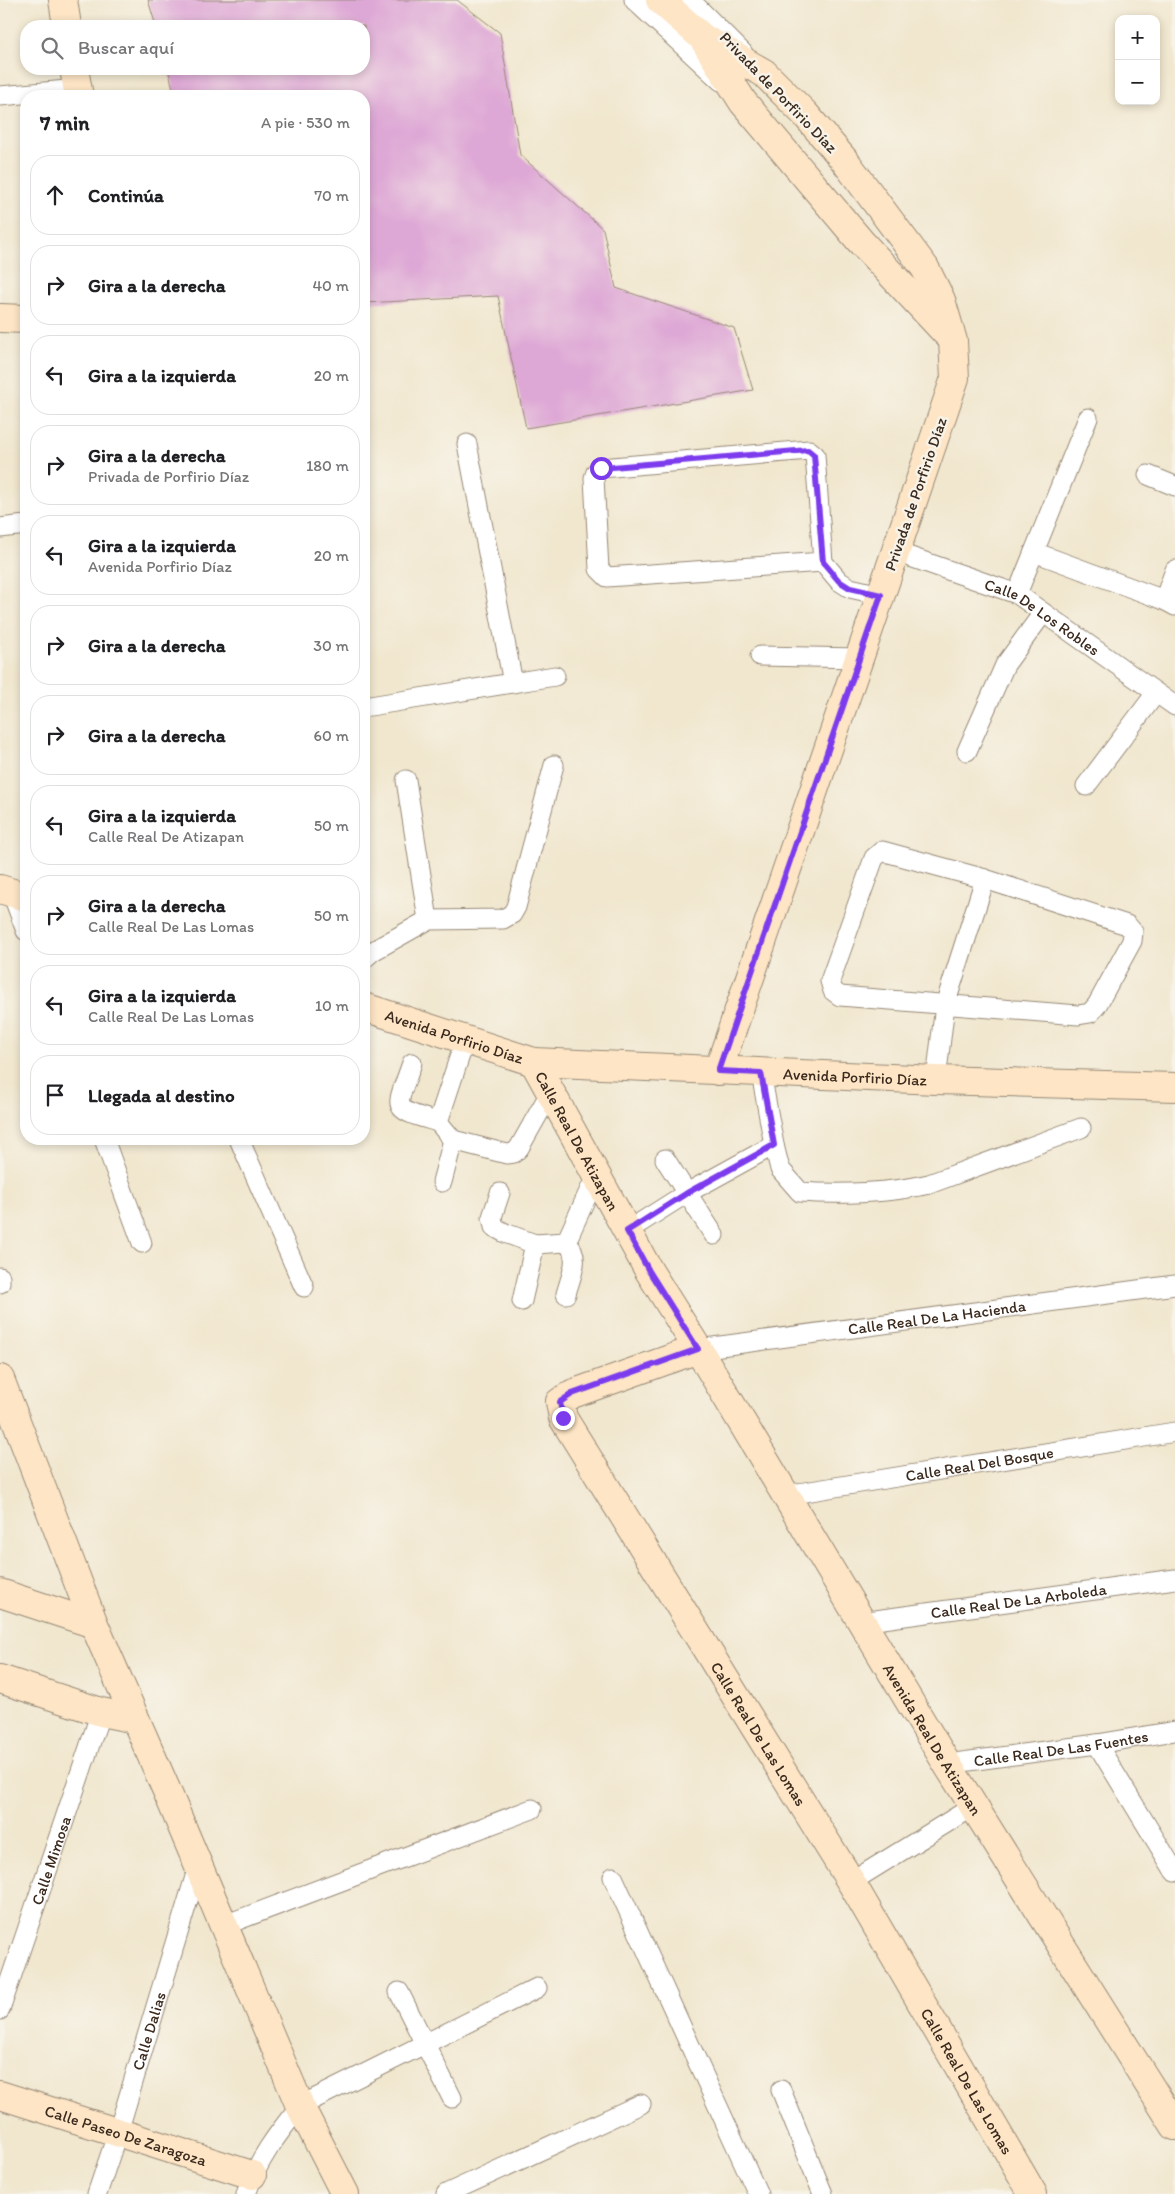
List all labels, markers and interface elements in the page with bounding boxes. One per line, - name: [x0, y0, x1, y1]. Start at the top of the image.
- map controls: [1115, 15, 1160, 105]
- button: +: [1115, 15, 1160, 60]
- search box: [20, 20, 370, 75]
- street label: Privada de Porfirio Díaz: [716, 28, 842, 157]
- icon: search: [38, 34, 66, 62]
- text: Buscar aquí: [78, 36, 174, 59]
- button: −: [1115, 60, 1160, 105]
- text: 7 min: [40, 110, 89, 135]
- text: A pie · 530 m: [261, 113, 350, 132]
- icon: ahead: [41, 181, 69, 209]
- text: Continúa: [88, 184, 164, 207]
- text: 70 m: [314, 186, 349, 205]
- icon: right: [41, 271, 69, 299]
- text: Gira a la derecha: [88, 274, 226, 297]
- text: 40 m: [312, 276, 349, 295]
- icon: left: [41, 361, 69, 389]
- text: Gira a la izquierda: [88, 364, 236, 387]
- text: 20 m: [314, 366, 349, 385]
- street label: Privada de Porfirio Díaz: [880, 414, 951, 573]
- text: Gira a la derecha: [88, 444, 226, 467]
- icon: right: [41, 451, 69, 479]
- text: 180 m: [306, 456, 349, 475]
- route start: [590, 457, 613, 480]
- text: Privada de Porfirio Díaz: [88, 467, 249, 486]
- text: Gira a la izquierda: [88, 534, 236, 557]
- icon: left: [41, 541, 69, 569]
- text: 20 m: [314, 546, 349, 565]
- text: Avenida Porfirio Díaz: [88, 557, 232, 576]
- street label: Calle De Los Robles: [982, 574, 1103, 660]
- icon: right: [41, 631, 69, 659]
- text: Gira a la derecha: [88, 634, 226, 657]
- text: 30 m: [313, 636, 349, 655]
- icon: right: [41, 721, 69, 749]
- text: Gira a la derecha: [88, 724, 226, 747]
- text: 60 m: [314, 726, 349, 745]
- text: Gira a la izquierda: [88, 804, 236, 827]
- icon: left: [41, 811, 69, 839]
- text: 50 m: [314, 816, 349, 835]
- text: Calle Real De Atizapan: [88, 827, 244, 846]
- text: Gira a la derecha: [88, 894, 226, 917]
- icon: right: [41, 901, 69, 929]
- text: 50 m: [314, 906, 349, 925]
- text: Calle Real De Las Lomas: [88, 917, 254, 936]
- text: Gira a la izquierda: [88, 984, 236, 1007]
- icon: left: [41, 991, 69, 1019]
- text: 10 m: [315, 996, 349, 1015]
- street label: Avenida Porfirio Díaz: [383, 1005, 526, 1068]
- text: Calle Real De Las Lomas: [88, 1007, 254, 1026]
- street label: Avenida Porfirio Díaz: [783, 1064, 928, 1090]
- street label: Calle Real De Atizapan: [531, 1068, 623, 1214]
- icon: arrive: [41, 1081, 69, 1109]
- text: Llegada al destino: [88, 1084, 235, 1107]
- street label: Calle Real De La Hacienda: [847, 1296, 1028, 1339]
- route end: [552, 1407, 575, 1430]
- street label: Calle Real Del Bosque: [904, 1443, 1055, 1485]
- street label: Calle Real De La Arboleda: [929, 1579, 1108, 1622]
- street label: Calle Real De Las Lomas: [707, 1658, 810, 1810]
- street label: Avenida Real De Atizapan: [879, 1660, 986, 1819]
- street label: Calle Real De Las Fuentes: [972, 1727, 1150, 1770]
- street label: Calle Mimosa: [27, 1813, 75, 1907]
- street label: Calle Dalias: [128, 1990, 170, 2073]
- street label: Calle Real De Las Lomas: [917, 2005, 1017, 2158]
- street label: Calle Paseo De Zaragoza: [42, 2101, 210, 2170]

